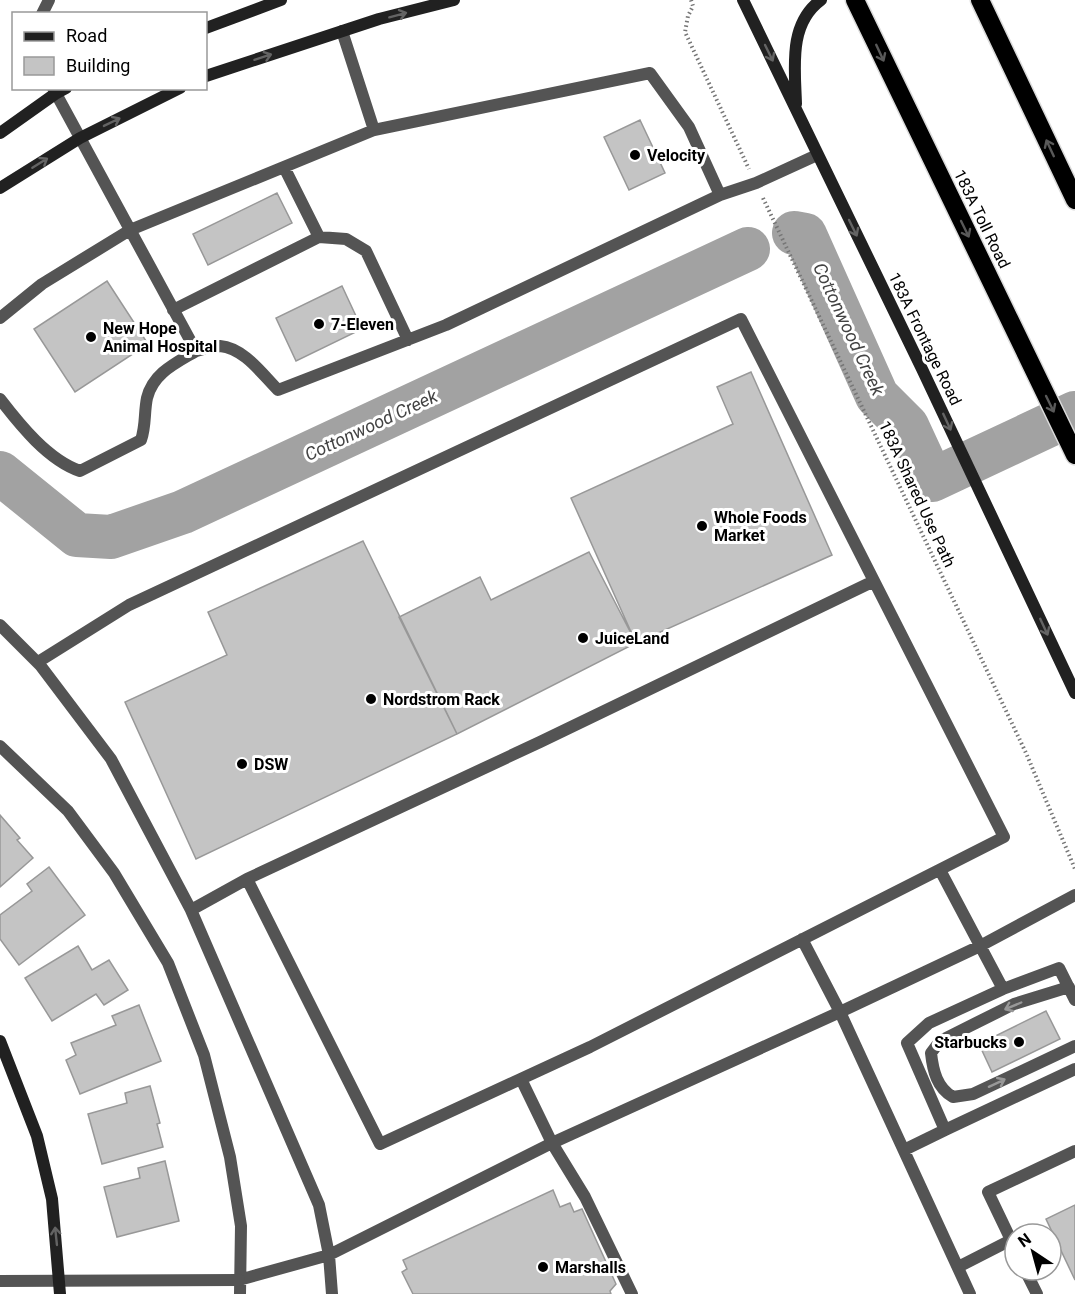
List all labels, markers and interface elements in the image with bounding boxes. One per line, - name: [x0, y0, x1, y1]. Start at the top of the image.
- one-way arrow: [388, 8, 407, 20]
- legend: [12, 12, 207, 90]
- text: Road: [66, 25, 107, 46]
- one-way arrow: [763, 43, 775, 61]
- one-way arrow: [874, 44, 886, 62]
- one-way arrow: [253, 51, 272, 62]
- text: Building: [66, 55, 130, 76]
- one-way arrow: [103, 116, 121, 127]
- one-way arrow: [1043, 139, 1055, 157]
- place label: Velocity: [647, 146, 706, 165]
- marker: Velocity: [628, 148, 642, 162]
- one-way arrow: [31, 156, 48, 168]
- street label: 183A Toll Road: [950, 167, 1014, 271]
- one-way arrow: [848, 219, 860, 237]
- one-way arrow: [959, 219, 971, 237]
- water label: Cottonwood Creek: [809, 259, 889, 400]
- street label: 183A Frontage Road: [885, 270, 965, 408]
- place label: 7-Eleven: [331, 315, 394, 334]
- marker: 7-Eleven: [312, 317, 326, 331]
- place label: New Hope Animal Hospital: [103, 319, 217, 356]
- marker: New Hope Animal Hospital: [84, 330, 98, 344]
- water label: Cottonwood Creek: [301, 385, 442, 465]
- one-way arrow: [1045, 394, 1057, 412]
- one-way arrow: [942, 413, 954, 431]
- street label: 183A Shared Use Path: [875, 418, 959, 570]
- place label: Whole Foods Market: [714, 508, 807, 545]
- marker: Whole Foods Market: [695, 519, 709, 533]
- one-way arrow: [1039, 618, 1051, 636]
- place label: JuiceLand: [595, 629, 669, 648]
- marker: JuiceLand: [576, 631, 590, 645]
- place label: Nordstrom Rack: [383, 690, 500, 709]
- marker: Nordstrom Rack: [364, 692, 378, 706]
- place label: DSW: [254, 755, 288, 774]
- marker: DSW: [235, 757, 249, 771]
- one-way arrow: [1004, 1001, 1023, 1012]
- place label: Starbucks: [934, 1033, 1007, 1052]
- marker: Starbucks: [1012, 1035, 1026, 1049]
- one-way arrow: [987, 1077, 1005, 1088]
- north arrow: [1003, 1222, 1063, 1282]
- one-way arrow: [50, 1226, 61, 1246]
- text: N: [1014, 1229, 1035, 1251]
- place label: Marshalls: [555, 1258, 626, 1277]
- marker: Marshalls: [536, 1260, 550, 1274]

